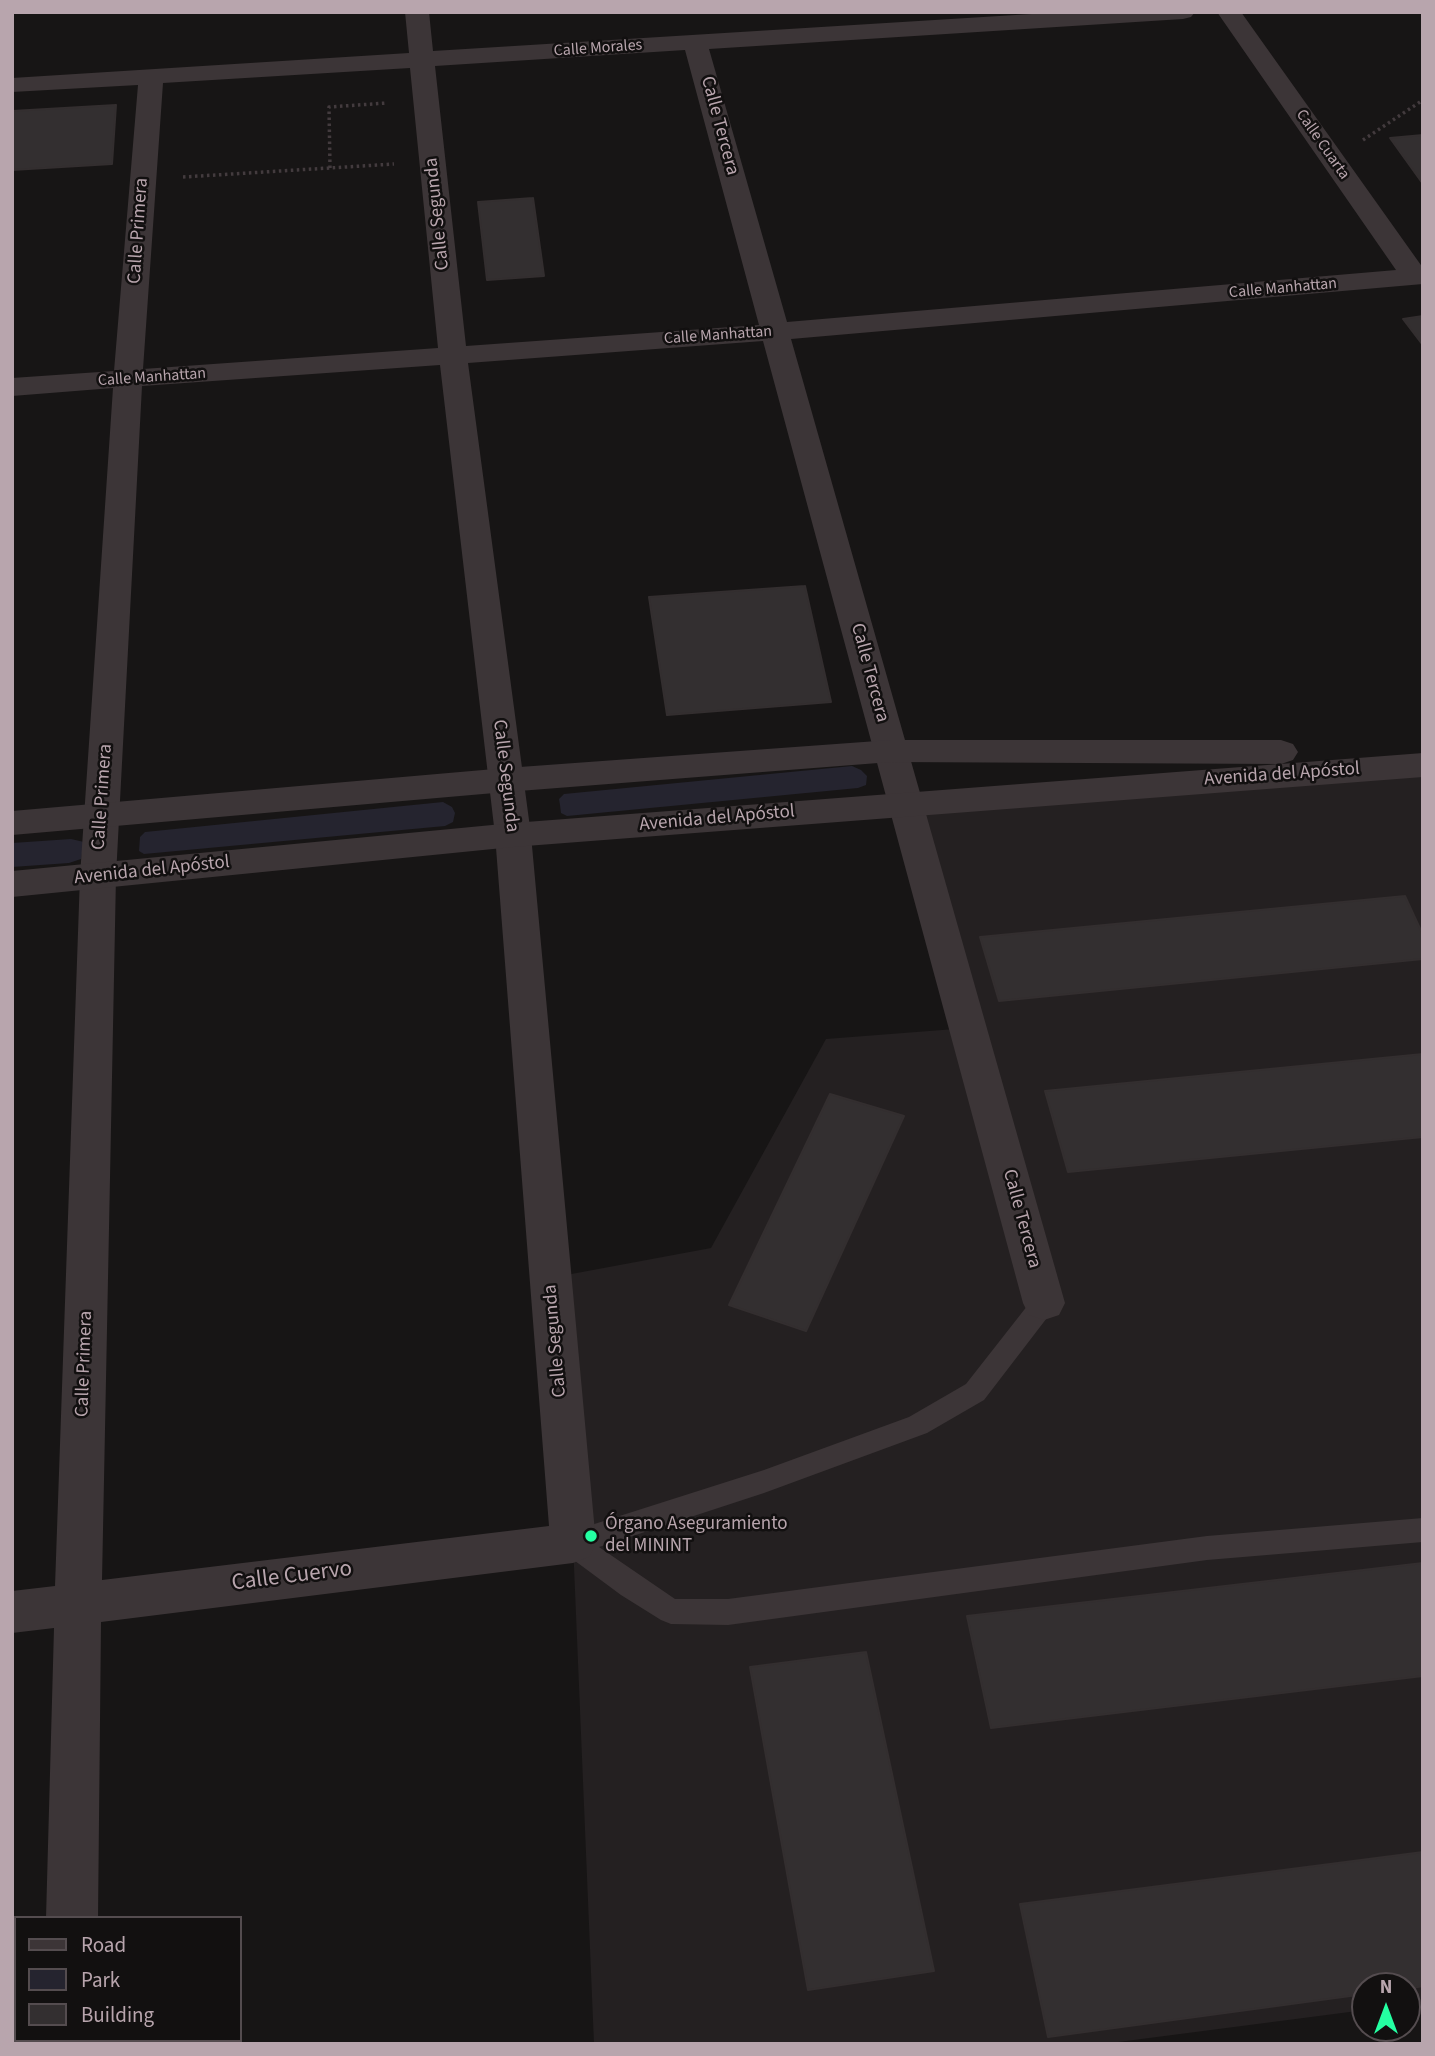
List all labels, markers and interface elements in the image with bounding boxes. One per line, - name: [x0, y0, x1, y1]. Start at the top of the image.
- street label: Calle Morales: [553, 36, 643, 62]
- street label: Calle Tercera: [695, 74, 743, 178]
- street label: Calle Cuarta: [1291, 106, 1353, 184]
- street label: Calle Segunda: [421, 157, 455, 271]
- street label: Calle Primera: [124, 177, 154, 285]
- street label: Calle Manhattan: [1228, 275, 1338, 303]
- street label: Calle Manhattan: [663, 323, 773, 349]
- street label: Calle Manhattan: [97, 365, 207, 391]
- street label: Calle Tercera: [845, 621, 893, 725]
- street label: Calle Segunda: [487, 718, 523, 834]
- street label: Calle Primera: [88, 743, 118, 851]
- street label: Avenida del Apóstol: [1203, 758, 1361, 792]
- street label: Avenida del Apóstol: [638, 801, 796, 837]
- street label: Avenida del Apóstol: [73, 852, 231, 890]
- street label: Calle Tercera: [997, 1167, 1045, 1271]
- street label: Calle Segunda: [540, 1284, 572, 1398]
- street label: Calle Primera: [72, 1311, 98, 1417]
- place label: Órgano Aseguramiento del MININT: [605, 1514, 788, 1558]
- marker: Órgano Aseguramiento del MININT: [583, 1528, 599, 1544]
- street label: Calle Cuervo: [230, 1556, 354, 1598]
- legend: [14, 1916, 242, 2042]
- text: Road: [81, 1930, 126, 1960]
- text: Park: [81, 1965, 120, 1995]
- north arrow: [1351, 1972, 1421, 2042]
- text: N: [1380, 1974, 1392, 2001]
- text: Building: [81, 2000, 154, 2030]

